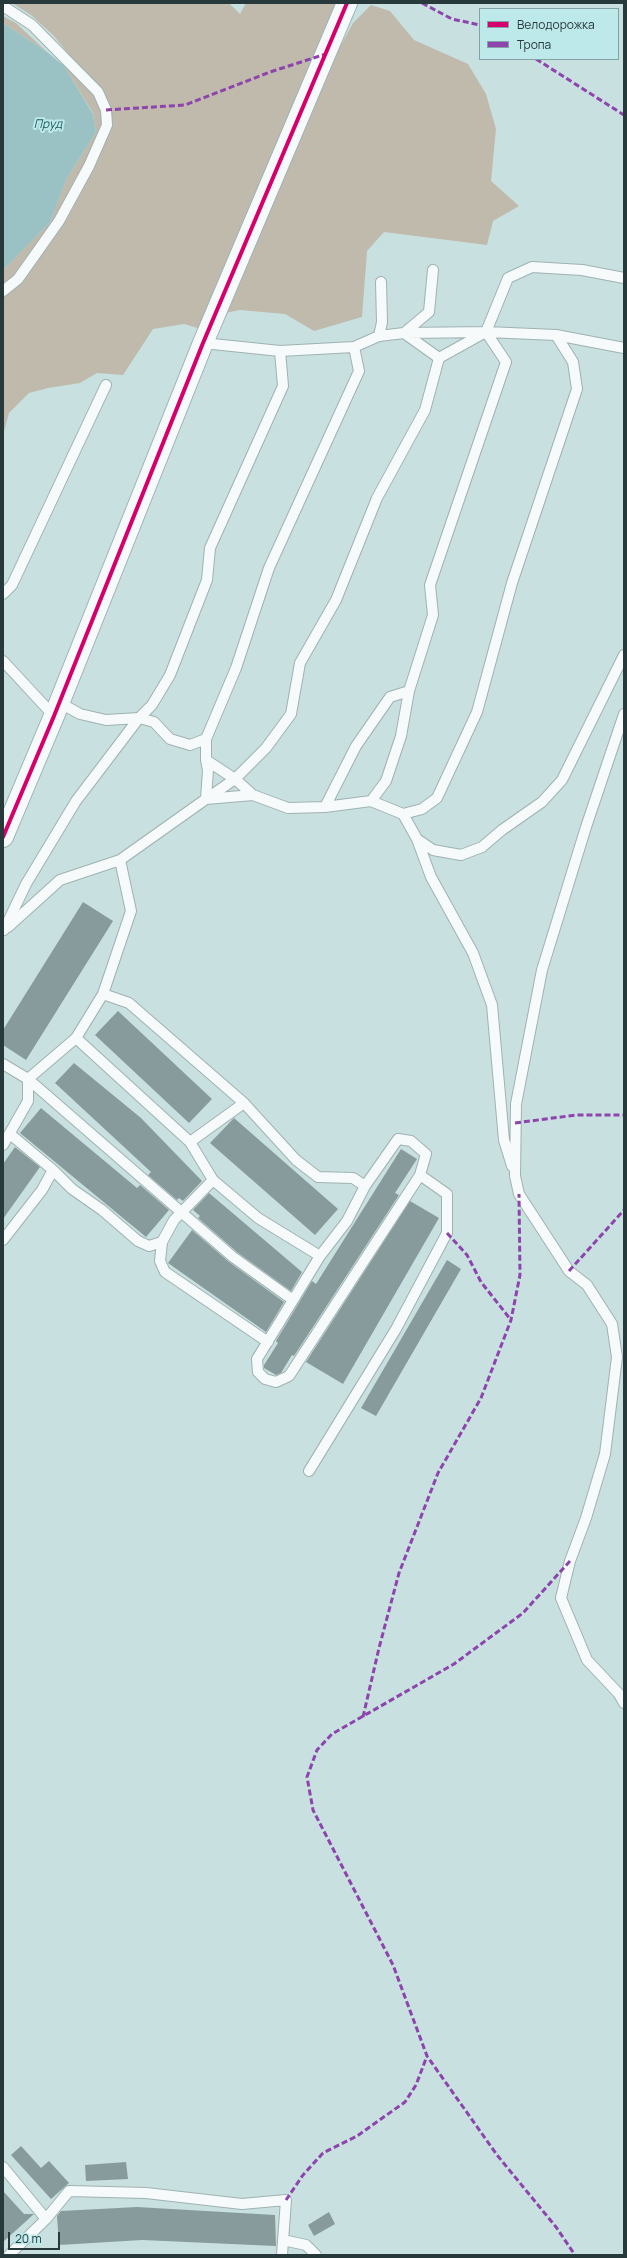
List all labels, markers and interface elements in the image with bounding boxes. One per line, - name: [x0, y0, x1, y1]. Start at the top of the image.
- legend: [479, 8, 619, 60]
- text: Велодорожка: [517, 16, 595, 33]
- text: Тропа: [517, 36, 551, 53]
- water label: Пруд: [34, 118, 62, 132]
- scale bar: [10, 2224, 62, 2250]
- text: 20 m: [15, 2230, 42, 2247]

